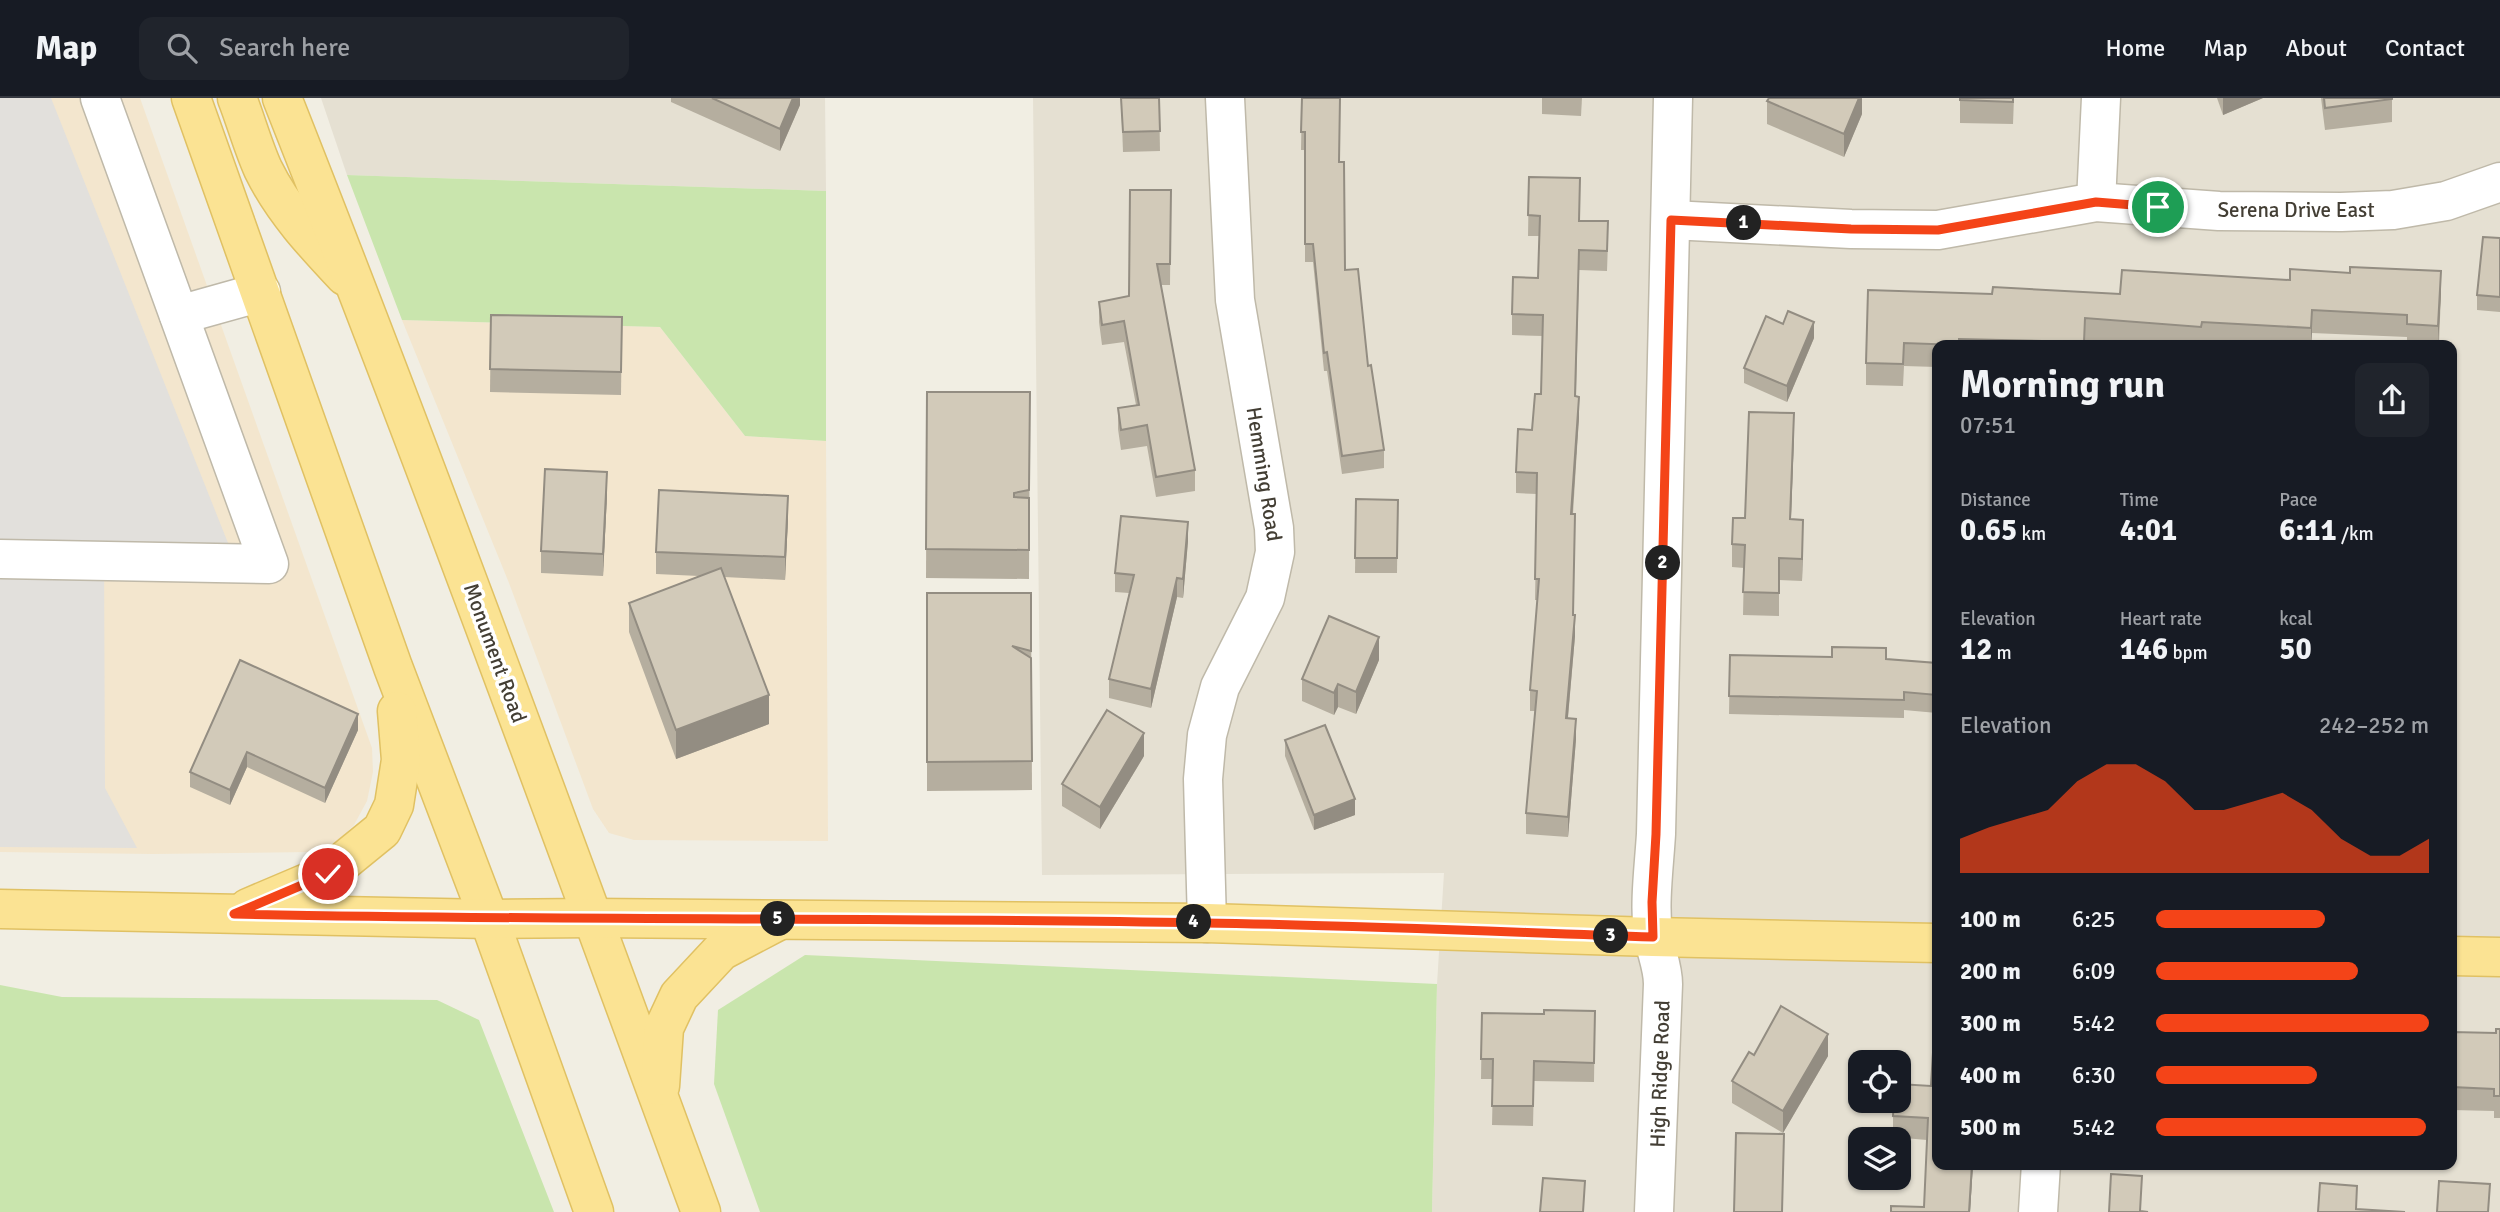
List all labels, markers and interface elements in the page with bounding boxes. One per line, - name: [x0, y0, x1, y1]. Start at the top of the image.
- search box: [139, 17, 629, 80]
- text: Map: [35, 28, 97, 69]
- icon: search: [163, 29, 201, 67]
- text: Search here: [219, 32, 350, 64]
- text: Home: [2105, 33, 2165, 63]
- text: Map: [2203, 33, 2248, 63]
- text: About: [2286, 33, 2347, 63]
- text: Contact: [2385, 33, 2465, 63]
- pin: [2128, 177, 2188, 237]
- icon: arrive: [2139, 188, 2177, 226]
- street label: Serena Drive East: [2217, 197, 2375, 223]
- pin: 1: [1726, 206, 1762, 240]
- text: 1: [1738, 210, 1749, 234]
- text: Morning run: [1960, 361, 2165, 408]
- button: share: [2355, 363, 2429, 437]
- street label: Hemming Road: [1241, 405, 1287, 543]
- text: 07:51: [1960, 411, 2016, 440]
- text: Distance: [1960, 488, 2031, 512]
- text: Time: [2120, 488, 2159, 512]
- text: Pace: [2279, 488, 2318, 512]
- text: 0.65: [1960, 512, 2017, 549]
- text: 4:01: [2120, 512, 2177, 549]
- text: 6:11: [2279, 512, 2337, 549]
- text: km: [2017, 522, 2046, 546]
- text: /km: [2337, 522, 2374, 546]
- pin: 2: [1646, 546, 1680, 580]
- text: 2: [1657, 550, 1668, 574]
- street label: Monument Road: [458, 580, 532, 726]
- text: Elevation: [1960, 607, 2036, 631]
- text: Heart rate: [2120, 607, 2202, 631]
- text: kcal: [2279, 607, 2313, 631]
- text: 12: [1960, 631, 1992, 668]
- text: 146: [2120, 631, 2168, 668]
- text: 50: [2279, 631, 2312, 668]
- text: m: [1992, 641, 2012, 665]
- text: bpm: [2168, 641, 2208, 665]
- text: Elevation: [1960, 711, 2052, 740]
- text: 242–252 m: [2319, 711, 2429, 740]
- pin: [298, 844, 358, 904]
- icon: check: [309, 855, 347, 893]
- pin: 5: [760, 902, 796, 936]
- pin: 4: [1176, 904, 1212, 940]
- text: 100 m: [1960, 905, 2021, 934]
- text: 6:25: [2072, 905, 2115, 934]
- text: 5: [772, 906, 783, 930]
- text: 4: [1188, 909, 1199, 933]
- pin: 3: [1594, 918, 1628, 954]
- text: 3: [1605, 923, 1616, 947]
- text: 200 m: [1960, 957, 2021, 986]
- text: 6:09: [2072, 957, 2115, 986]
- street label: High Ridge Road: [1644, 1000, 1676, 1148]
- text: 300 m: [1960, 1009, 2021, 1038]
- text: 5:42: [2072, 1009, 2115, 1038]
- map controls: [1848, 1050, 1911, 1190]
- button: locate: [1848, 1050, 1911, 1113]
- text: 400 m: [1960, 1061, 2021, 1090]
- text: 6:30: [2072, 1061, 2115, 1090]
- text: 500 m: [1960, 1113, 2021, 1142]
- text: 5:42: [2072, 1113, 2115, 1142]
- button: layers: [1848, 1127, 1911, 1190]

